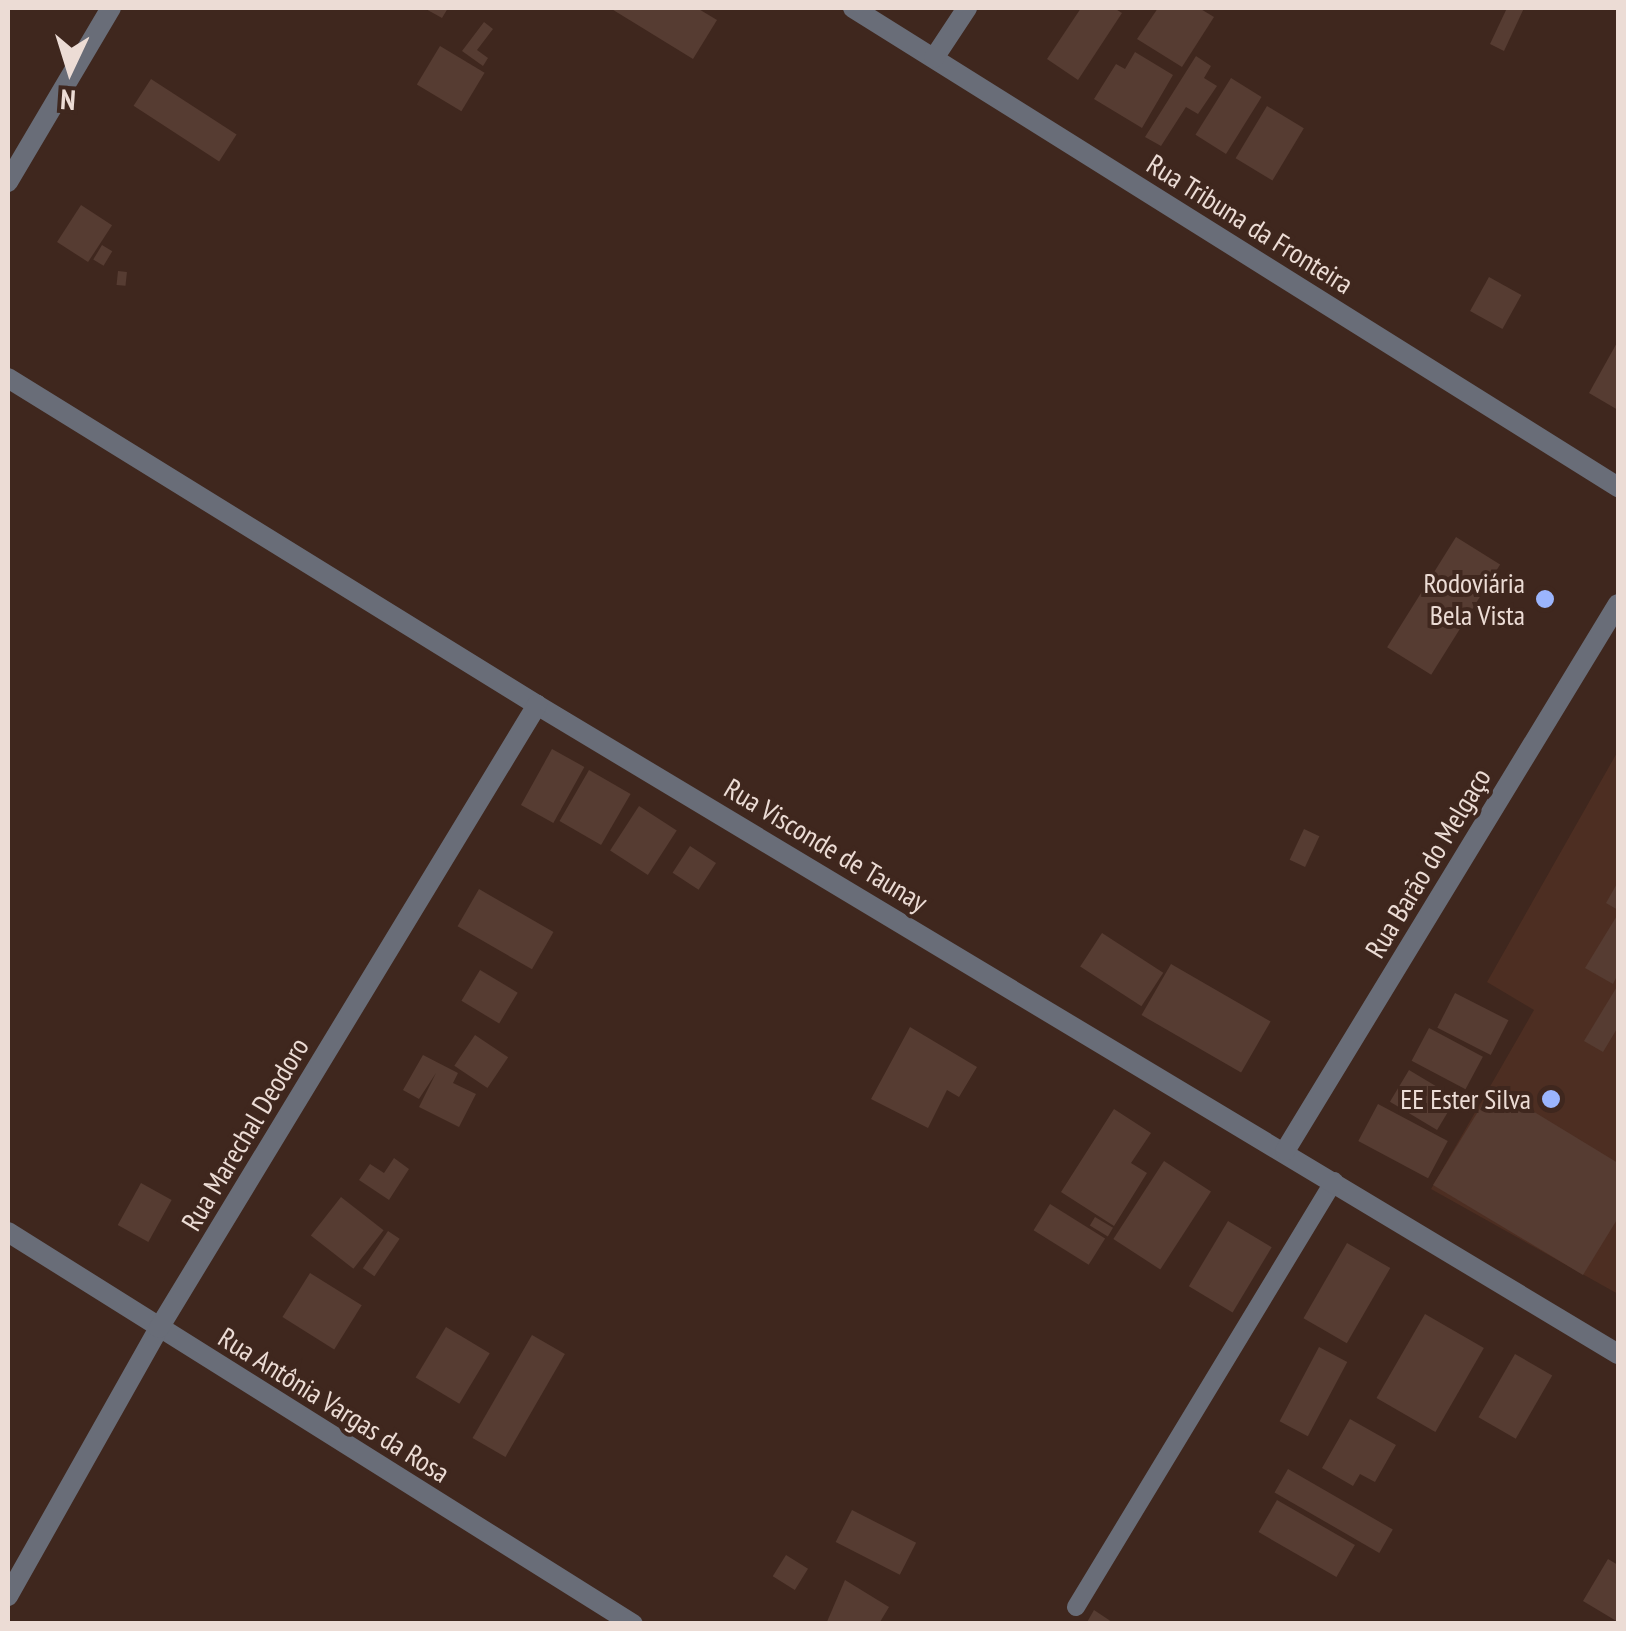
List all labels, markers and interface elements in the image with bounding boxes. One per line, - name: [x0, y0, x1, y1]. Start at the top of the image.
- north arrow: [20, 20, 120, 120]
- text: N: [59, 81, 77, 119]
- street label: Rua Tribuna da Fronteira: [1141, 147, 1359, 301]
- place label: Rodoviária Bela Vista: [1424, 566, 1525, 632]
- marker: Rodoviária Bela Vista: [1534, 588, 1556, 610]
- street label: Rua Barão do Melgaço: [1358, 762, 1498, 964]
- street label: Rua Visconde de Taunay: [718, 771, 934, 919]
- street label: Rua Marechal Deodoro: [174, 1032, 316, 1236]
- place label: EE Ester Silva: [1400, 1082, 1531, 1116]
- marker: EE Ester Silva: [1540, 1088, 1562, 1110]
- street label: Rua Antônia Vargas da Rosa: [212, 1320, 456, 1490]

